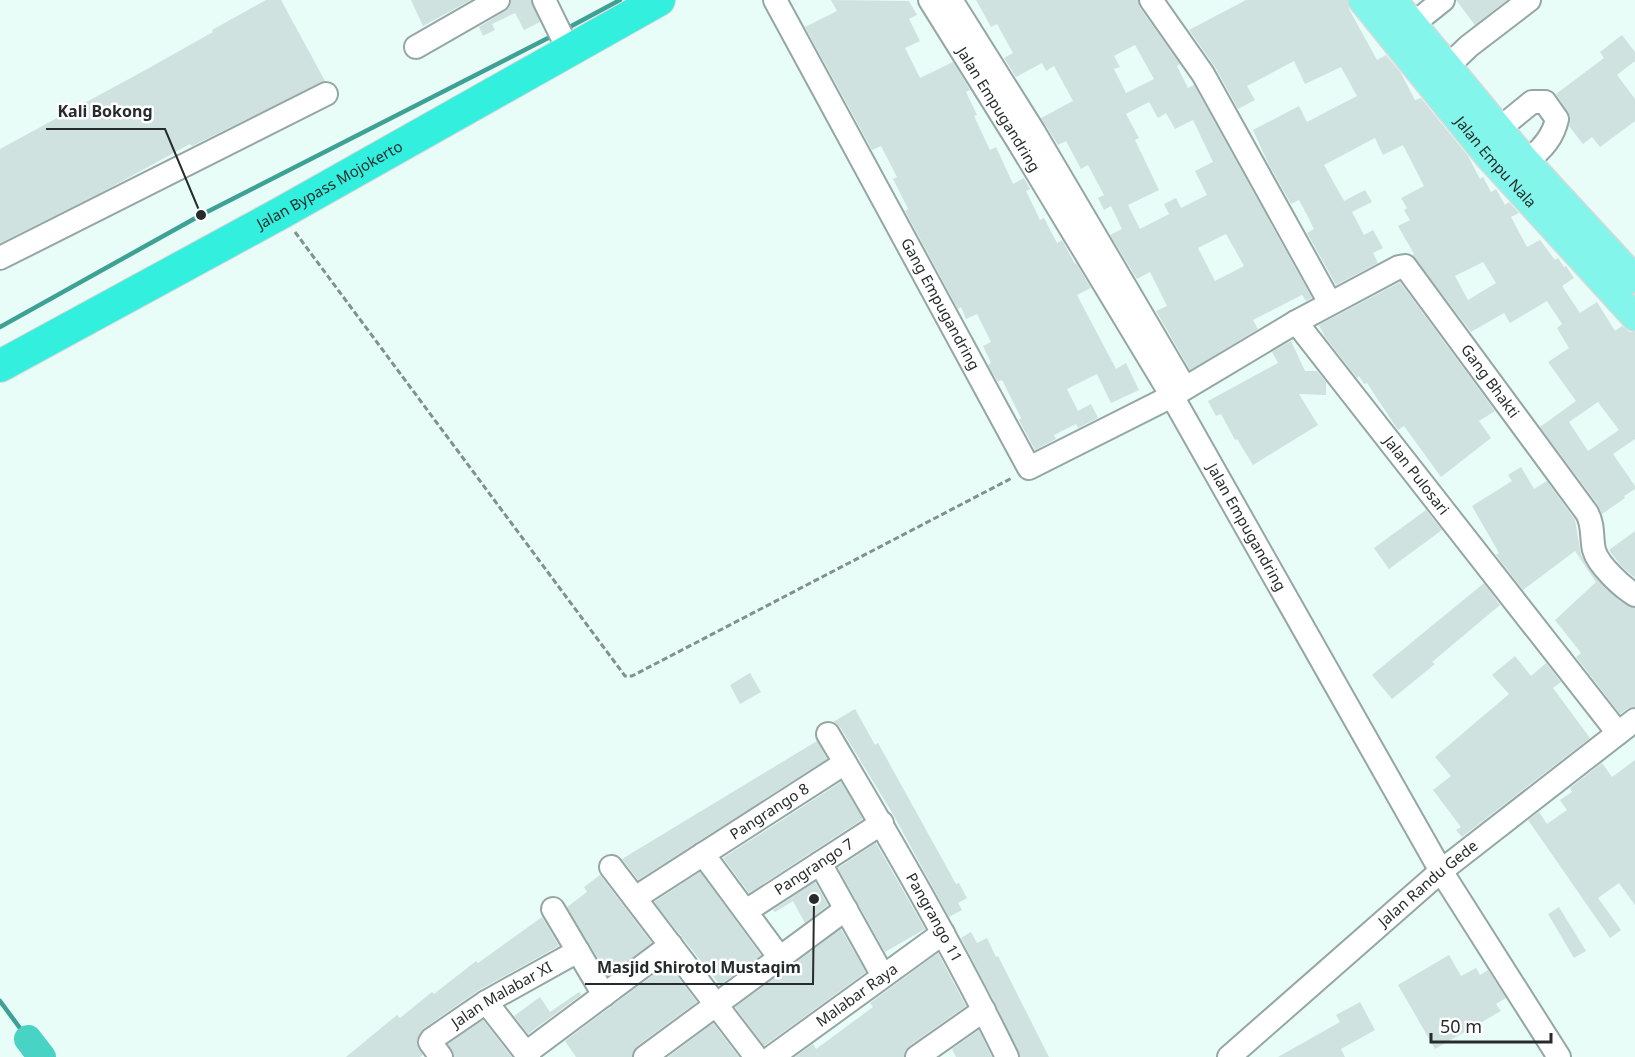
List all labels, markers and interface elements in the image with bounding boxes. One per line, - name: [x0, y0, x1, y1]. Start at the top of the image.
- street label: Jalan Empugandring: [952, 41, 1045, 175]
- callout: Kali Bokong: [46, 95, 165, 129]
- text: Kali Bokong: [58, 100, 153, 122]
- street label: Jalan Empu Nala: [1450, 110, 1541, 211]
- street label: Jalan Bypass Mojokerto: [251, 136, 406, 234]
- street label: Gang Empugandring: [897, 234, 985, 373]
- street label: Gang Bhakti: [1457, 340, 1524, 421]
- street label: Jalan Pulosari: [1379, 430, 1454, 518]
- street label: Jalan Empugandring: [1202, 458, 1291, 594]
- street label: Pangrango 8: [726, 778, 812, 844]
- street label: Pangrango 7: [770, 833, 857, 899]
- street label: Jalan Randu Gede: [1372, 835, 1481, 932]
- street label: Pangrango 11: [902, 869, 968, 965]
- callout: Masjid Shirotol Mustaqim: [585, 950, 813, 984]
- street label: Jalan Malabar XI: [445, 956, 555, 1033]
- text: Masjid Shirotol Mustaqim: [597, 956, 801, 978]
- street label: Malabar Raya: [812, 958, 901, 1031]
- scale bar: [1431, 1006, 1551, 1044]
- text: 50 m: [1440, 1014, 1482, 1038]

